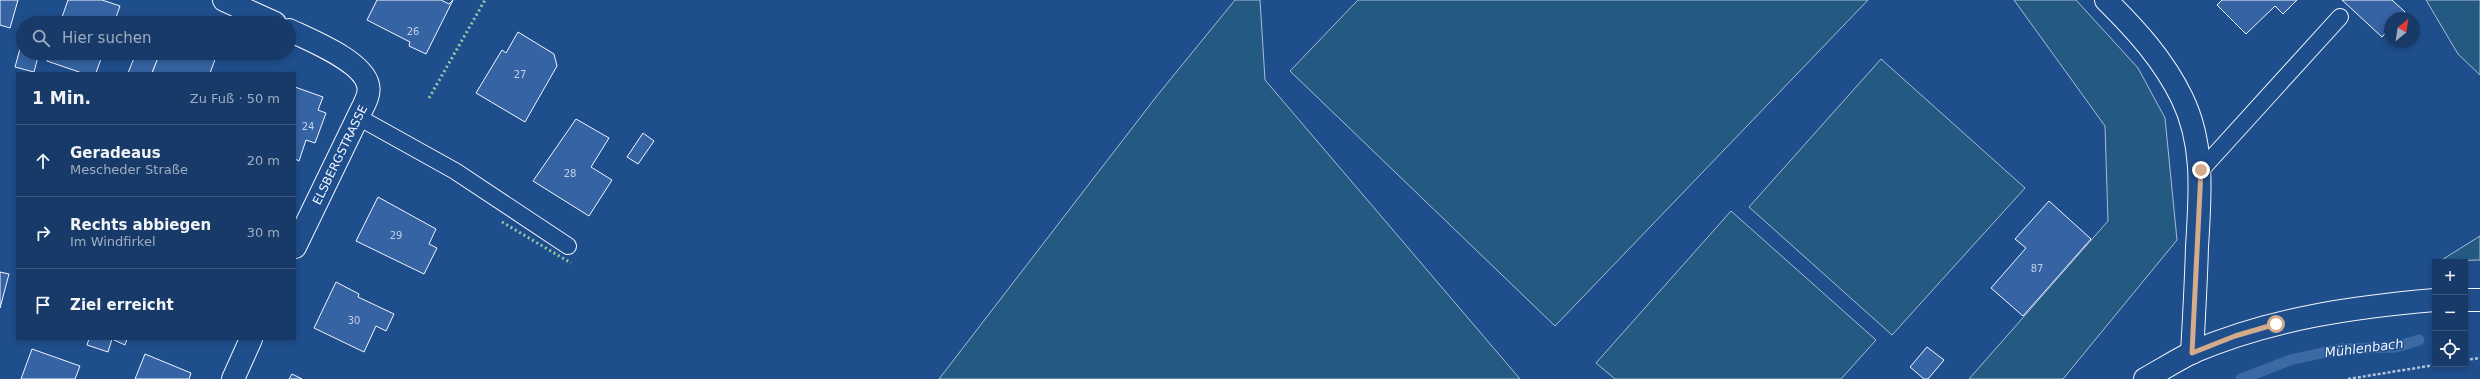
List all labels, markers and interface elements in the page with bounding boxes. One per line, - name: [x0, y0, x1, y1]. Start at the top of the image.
- north arrow: [2384, 12, 2420, 48]
- search box: [16, 16, 296, 60]
- house number: 26: [407, 26, 419, 37]
- icon: search: [30, 27, 52, 49]
- text: Hier suchen: [62, 29, 151, 47]
- house number: 27: [514, 69, 526, 80]
- text: 1 Min.: [32, 88, 91, 108]
- text: Zu Fuß · 50 m: [190, 91, 280, 106]
- street label: ELSBERGSTRASSE: [310, 103, 370, 207]
- house number: 24: [302, 121, 314, 132]
- text: Geradeaus: [70, 144, 161, 162]
- icon: ahead: [32, 150, 54, 172]
- text: 20 m: [247, 153, 280, 168]
- route end: [2192, 161, 2210, 179]
- text: Mescheder Straße: [70, 162, 188, 177]
- house number: 28: [564, 168, 576, 179]
- text: Rechts abbiegen: [70, 216, 211, 234]
- icon: right: [32, 222, 54, 244]
- text: 30 m: [247, 225, 280, 240]
- house number: 29: [390, 230, 402, 241]
- text: Im Windfirkel: [70, 234, 156, 249]
- map controls: [2432, 259, 2468, 367]
- button: +: [2432, 259, 2468, 295]
- house number: 87: [2031, 263, 2043, 274]
- icon: arrive: [32, 294, 54, 316]
- button: −: [2432, 295, 2468, 331]
- text: Ziel erreicht: [70, 296, 174, 314]
- house number: 30: [348, 315, 360, 326]
- route start: [2267, 315, 2285, 333]
- button: locate: [2432, 331, 2468, 367]
- water label: Mühlenbach: [2324, 336, 2404, 360]

